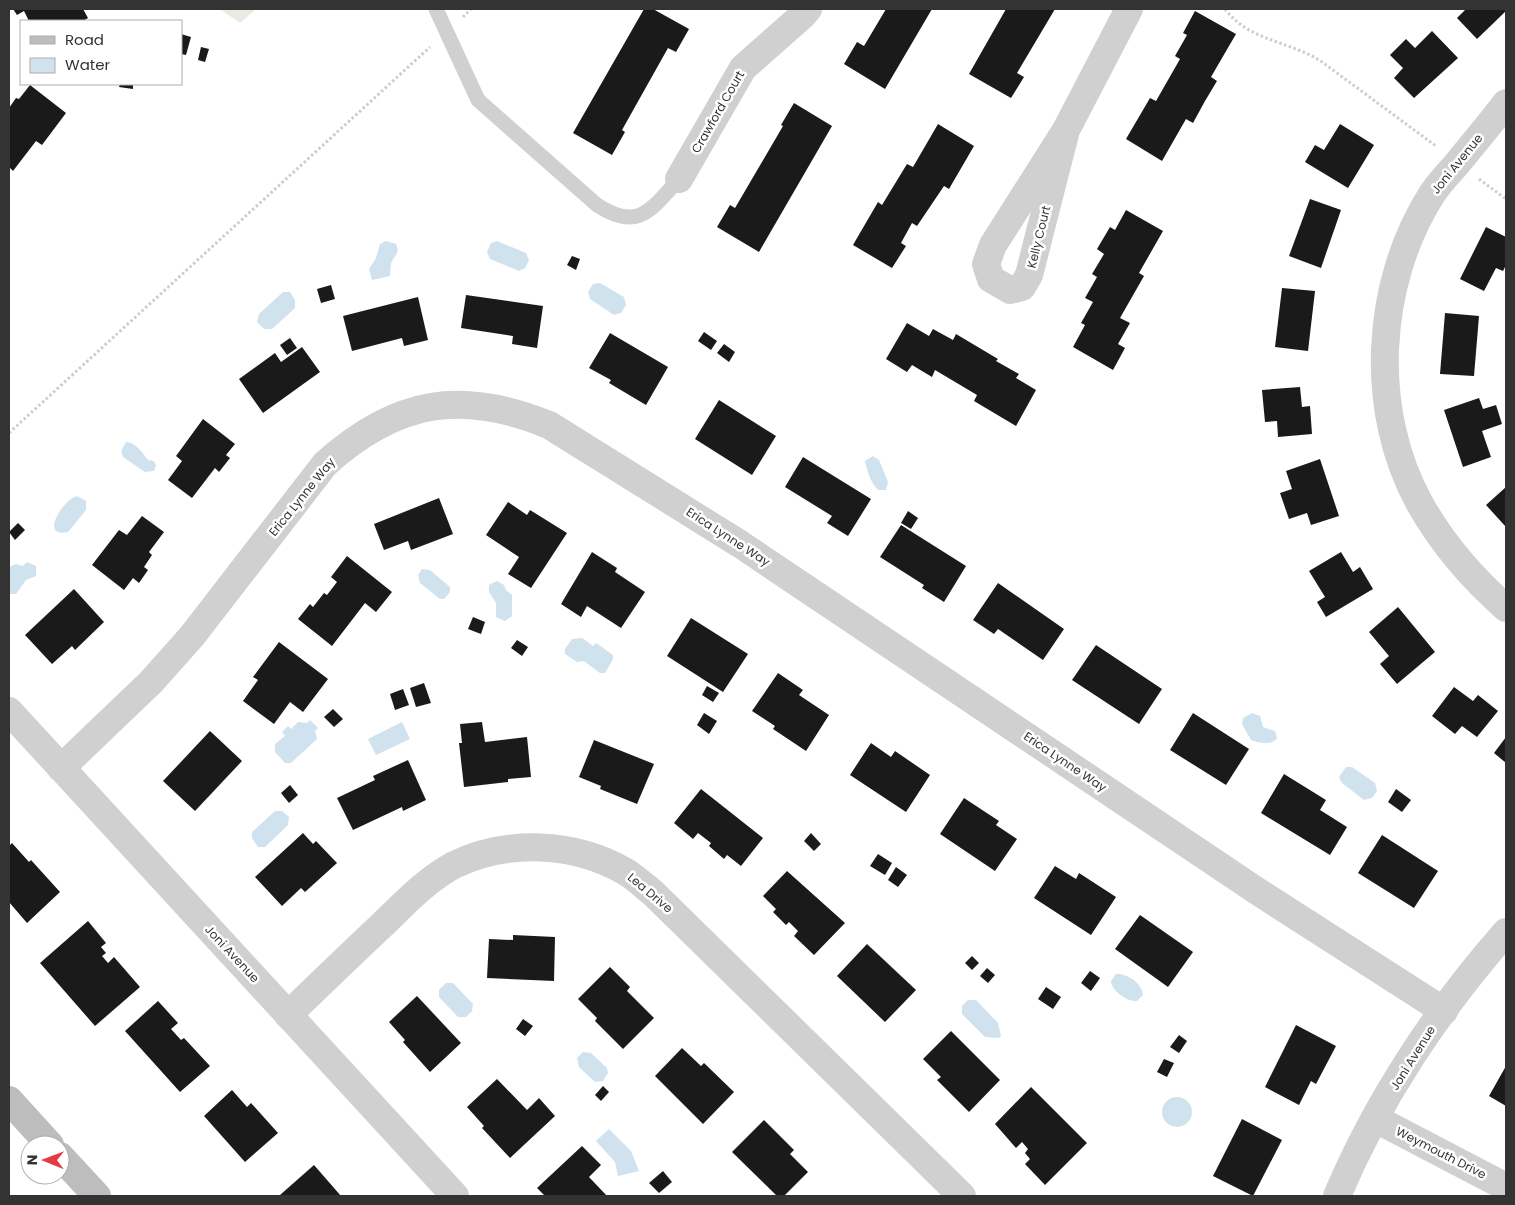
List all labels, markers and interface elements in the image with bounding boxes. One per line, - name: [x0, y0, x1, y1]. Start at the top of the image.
- legend: [20, 20, 182, 85]
- text: Road: [65, 29, 104, 50]
- text: Water: [65, 54, 111, 75]
- street label: Crawford Court: [687, 67, 748, 156]
- street label: Joni Avenue: [1427, 130, 1486, 197]
- street label: Kelly Court: [1023, 204, 1055, 270]
- street label: Erica Lynne Way: [265, 454, 339, 540]
- street label: Erica Lynne Way: [683, 503, 774, 570]
- street label: Erica Lynne Way: [1020, 727, 1110, 796]
- street label: Lea Drive: [624, 869, 676, 916]
- street label: Joni Avenue: [201, 921, 263, 986]
- street label: Joni Avenue: [1386, 1022, 1439, 1093]
- street label: Weymouth Drive: [1393, 1123, 1489, 1183]
- north arrow: [20, 1135, 70, 1185]
- text: N: [22, 1154, 42, 1165]

